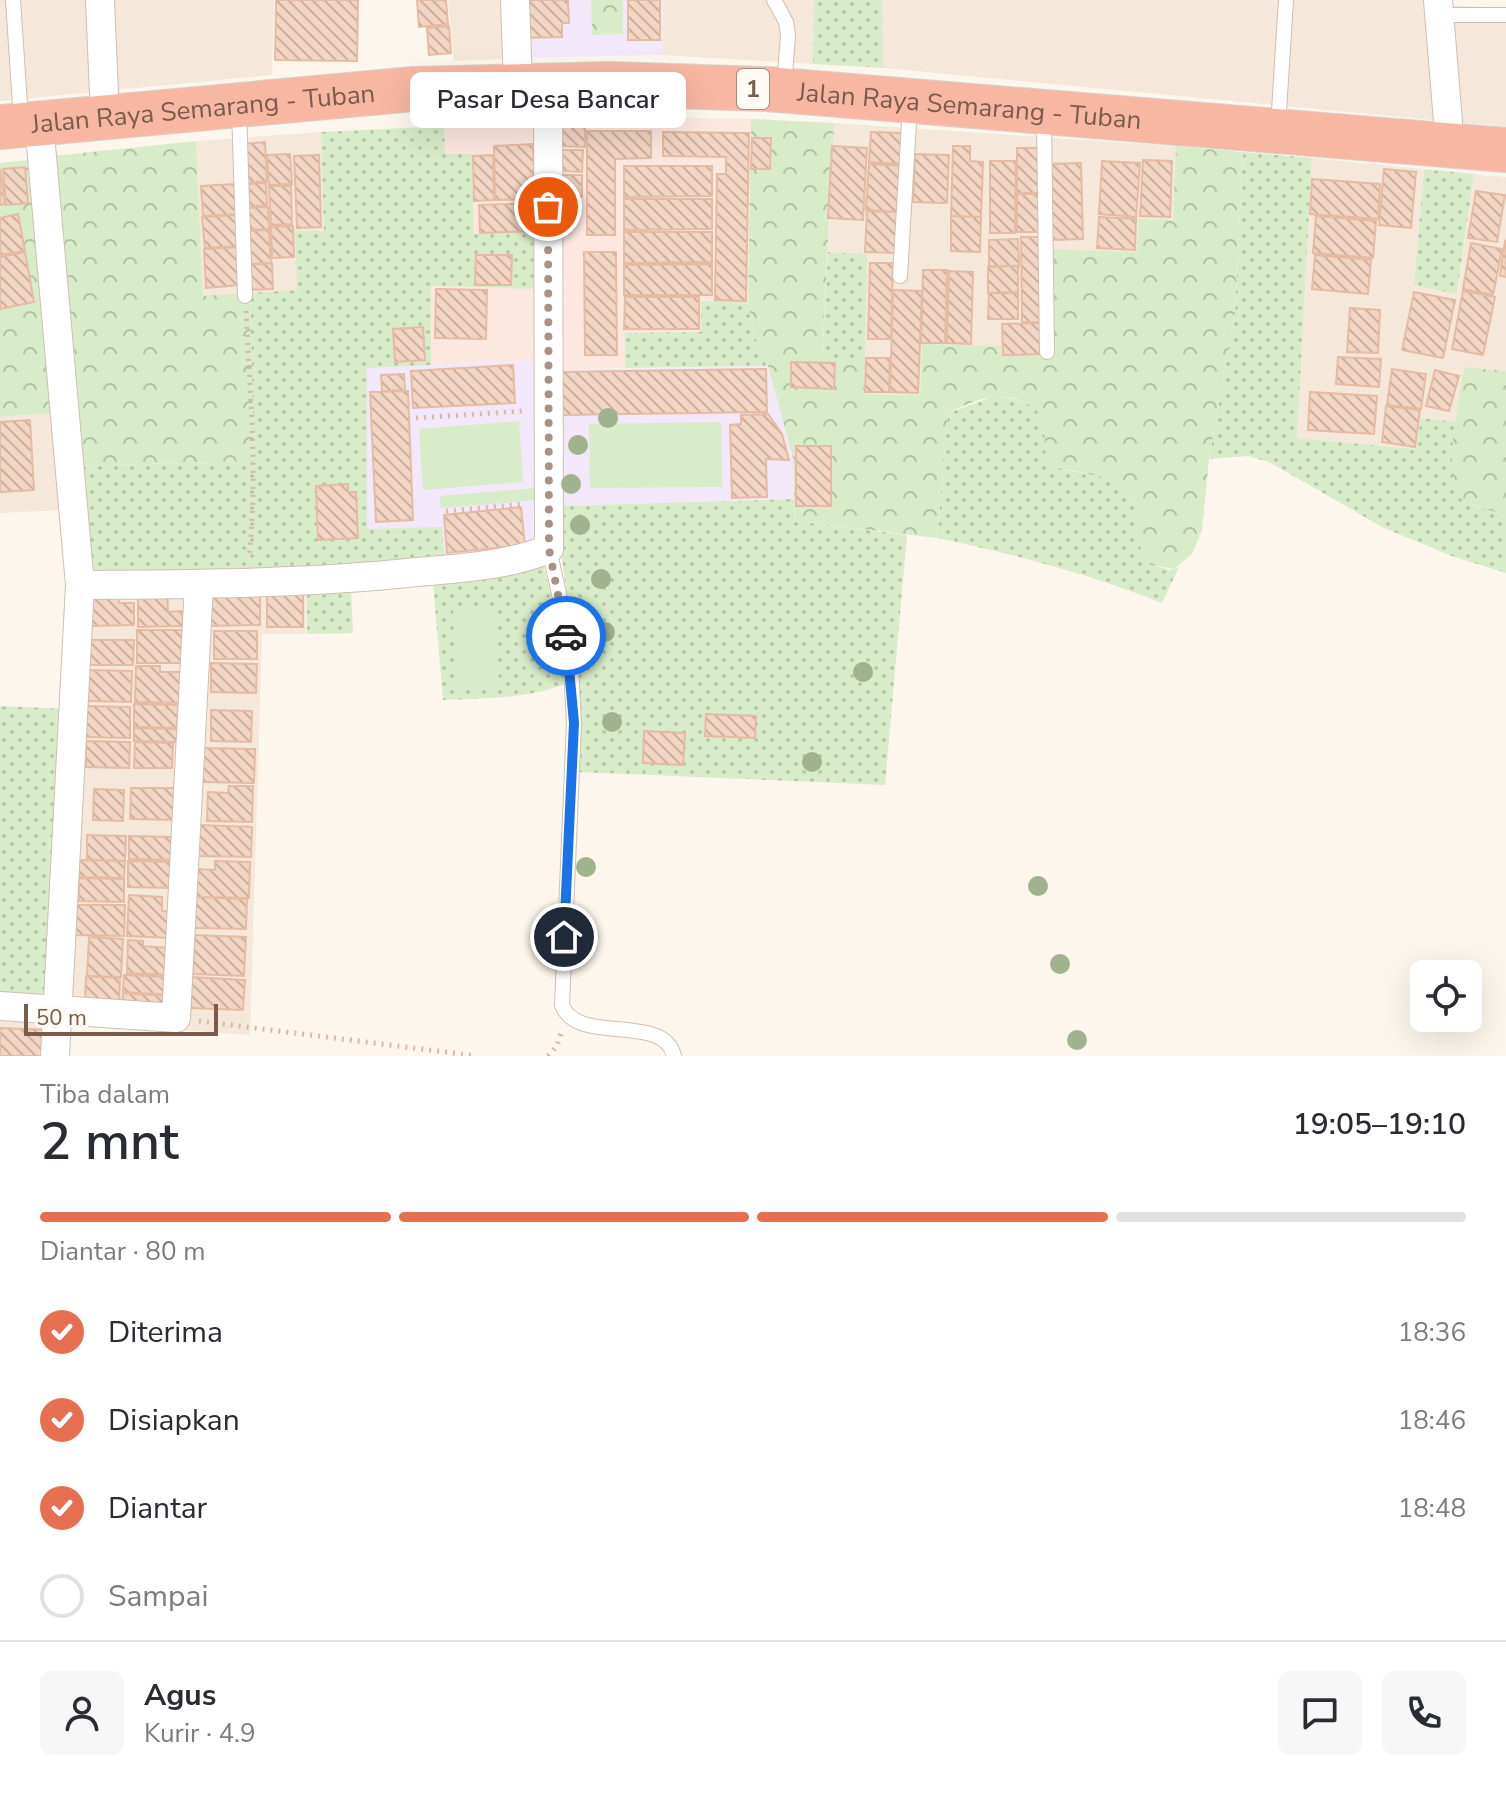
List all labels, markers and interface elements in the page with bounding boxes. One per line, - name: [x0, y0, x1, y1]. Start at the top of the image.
- road number: 1: [737, 69, 769, 109]
- callout: Pasar Desa Bancar: [410, 71, 686, 127]
- street label: Jalan Raya Semarang - Tuban: [795, 74, 1143, 137]
- street label: Jalan Raya Semarang - Tuban: [29, 75, 377, 142]
- text: Pasar Desa Bancar: [437, 82, 659, 117]
- pin: [514, 173, 582, 241]
- icon: bag: [526, 185, 570, 229]
- courier: [526, 596, 606, 676]
- icon: car: [544, 614, 588, 658]
- pin: [530, 903, 598, 971]
- icon: home: [542, 915, 586, 959]
- map controls: [1410, 960, 1482, 1032]
- button: locate: [1410, 960, 1482, 1032]
- scale bar: [24, 1000, 218, 1036]
- text: 50 m: [36, 1003, 87, 1033]
- text: Tiba dalam: [40, 1077, 170, 1112]
- text: 19:05–19:10: [1293, 1104, 1466, 1145]
- text: 2 mnt: [40, 1106, 179, 1177]
- text: Diantar · 80 m: [40, 1234, 206, 1269]
- icon: check: [40, 1310, 84, 1354]
- text: Diterima: [108, 1312, 223, 1353]
- text: 18:36: [1398, 1315, 1466, 1350]
- icon: check: [40, 1398, 84, 1442]
- text: Disiapkan: [108, 1400, 240, 1441]
- text: 18:46: [1398, 1403, 1466, 1438]
- icon: check: [40, 1486, 84, 1530]
- text: Diantar: [108, 1488, 207, 1529]
- text: 18:48: [1398, 1491, 1466, 1526]
- text: Sampai: [108, 1576, 208, 1617]
- button: person: [40, 1671, 124, 1755]
- button: chat: [1278, 1671, 1362, 1755]
- button: phone: [1382, 1671, 1466, 1755]
- text: Agus: [144, 1675, 216, 1716]
- text: Kurir · 4.9: [144, 1716, 256, 1751]

